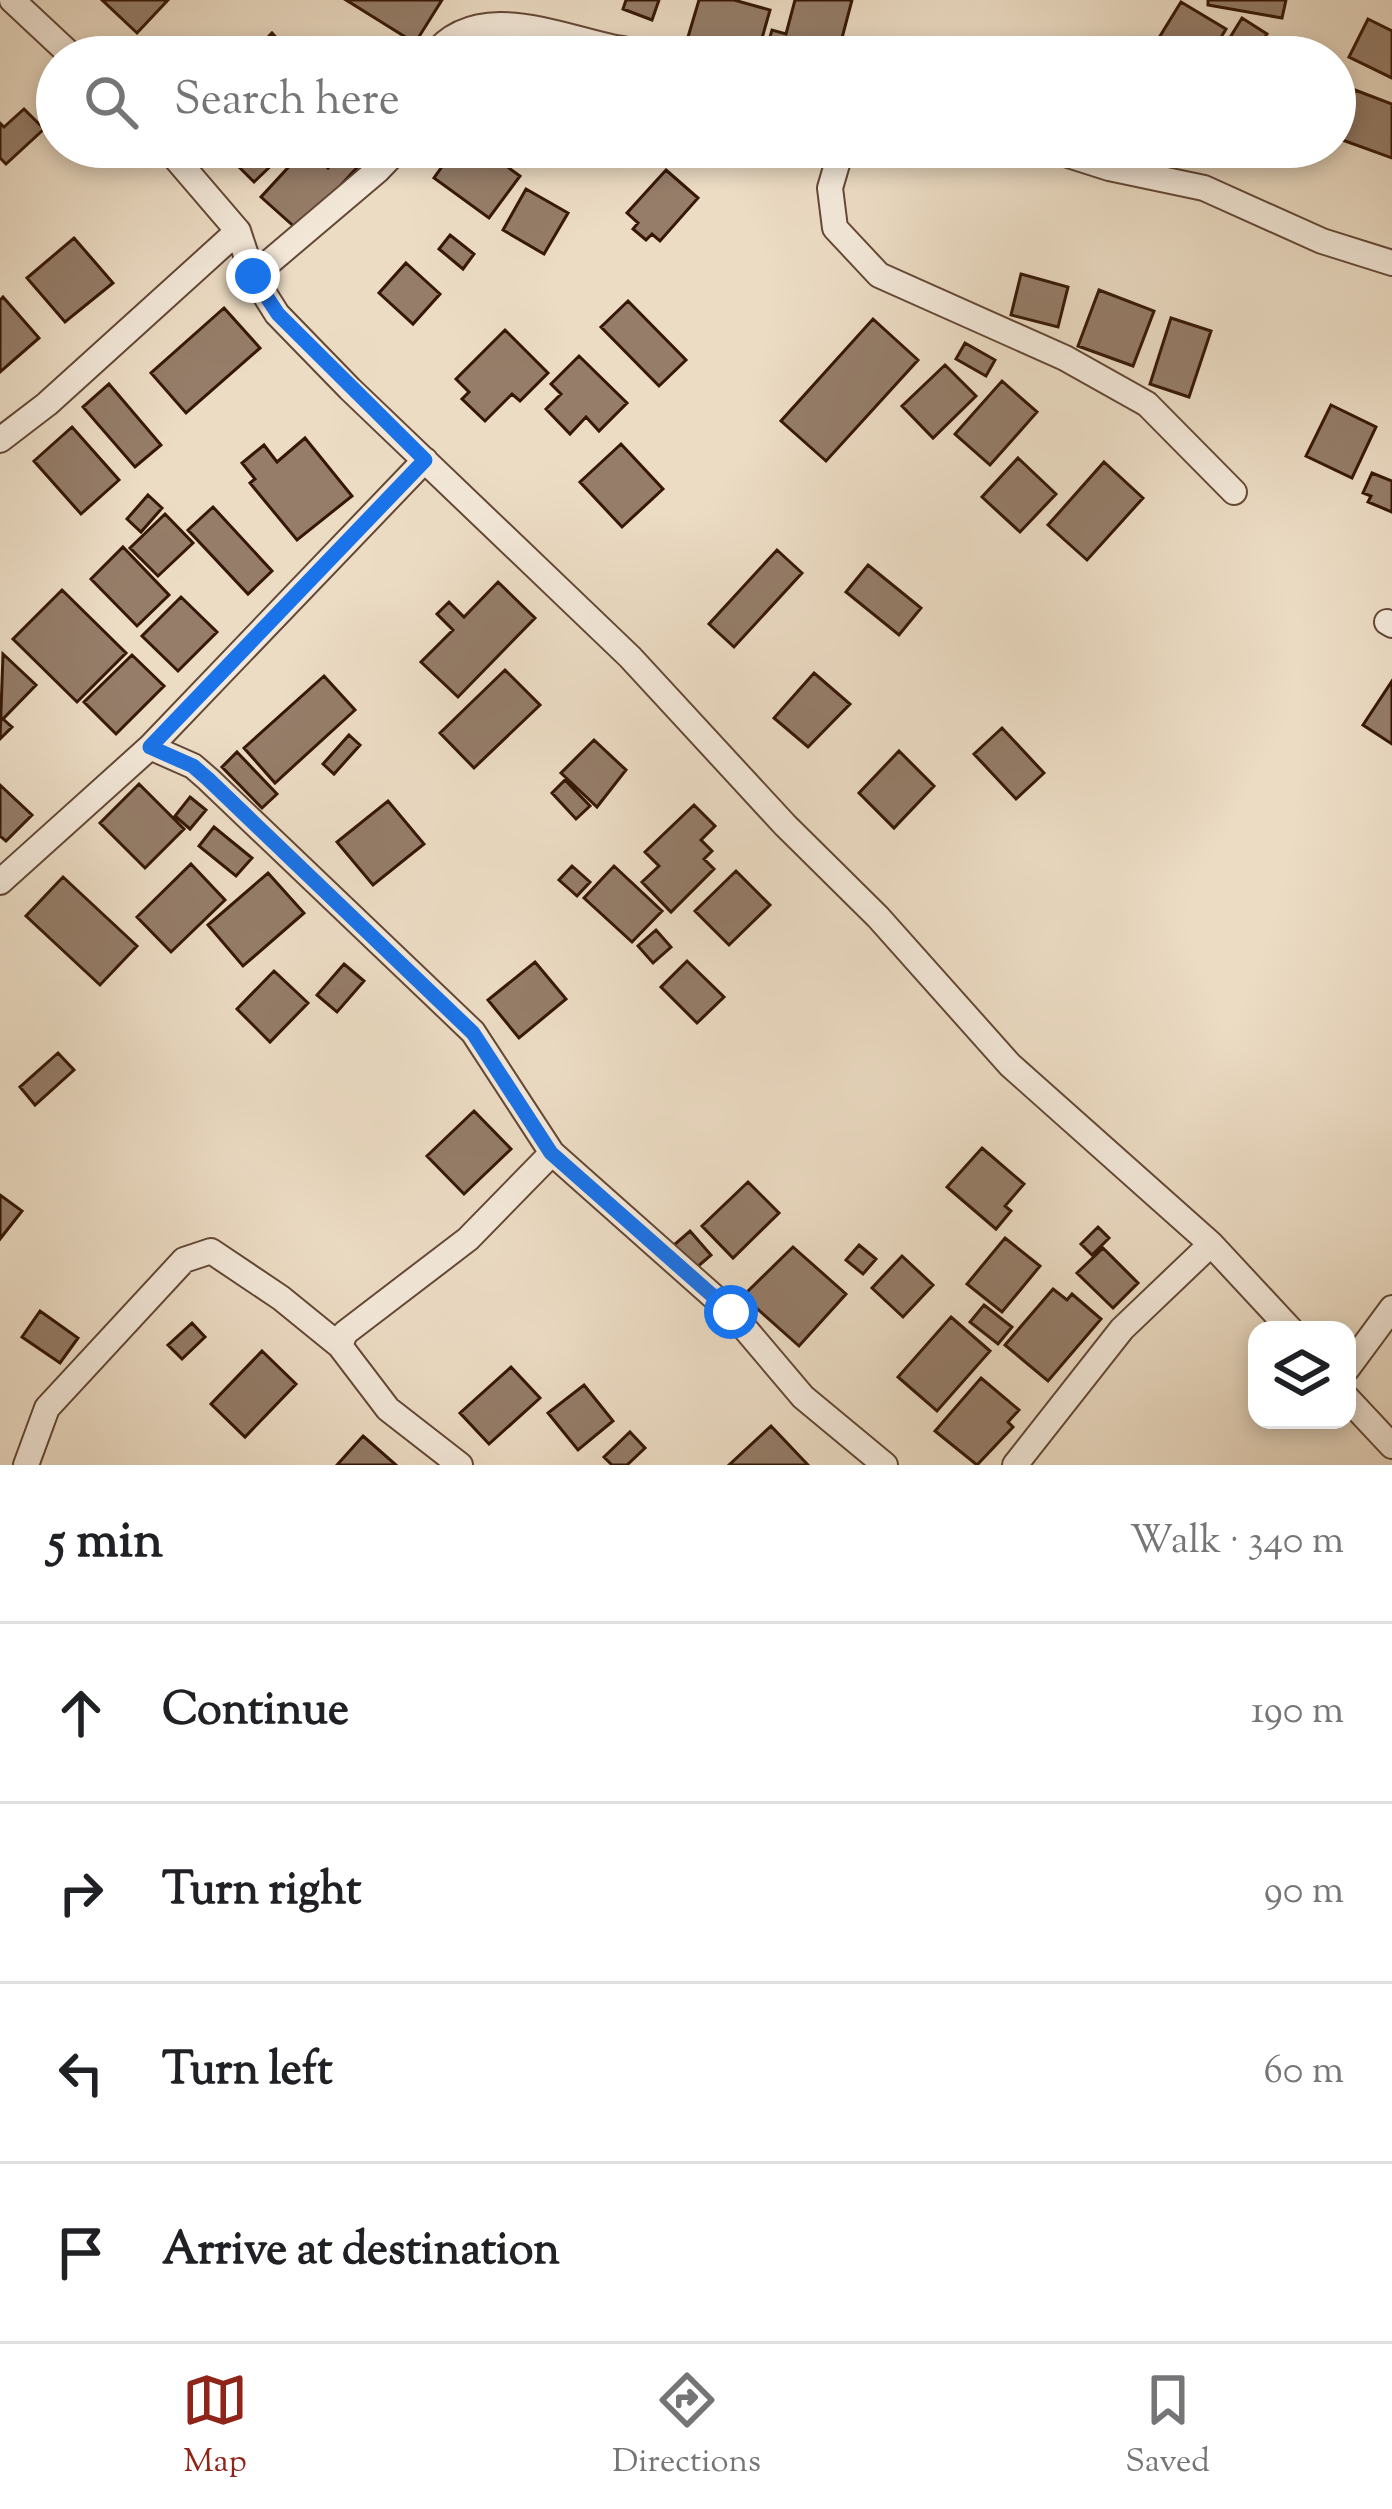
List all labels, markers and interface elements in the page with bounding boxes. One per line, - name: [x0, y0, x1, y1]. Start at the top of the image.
- search box: [36, 36, 1356, 168]
- icon: search: [78, 69, 144, 135]
- text: Search here: [174, 70, 400, 135]
- route end: [226, 249, 280, 303]
- route start: [704, 1285, 758, 1339]
- map controls: [1248, 1321, 1356, 1429]
- button: layers: [1248, 1321, 1356, 1429]
- text: 5 min: [48, 1507, 163, 1580]
- text: Walk · 340 m: [1130, 1515, 1344, 1571]
- icon: ahead: [48, 1680, 114, 1746]
- text: Continue: [162, 1680, 349, 1745]
- text: 190 m: [1251, 1685, 1344, 1741]
- icon: right: [48, 1860, 114, 1926]
- text: Turn right: [162, 1860, 361, 1925]
- text: 90 m: [1264, 1865, 1344, 1921]
- icon: left: [48, 2040, 114, 2106]
- text: Turn left: [162, 2040, 333, 2105]
- text: 60 m: [1263, 2045, 1344, 2101]
- icon: arrive: [48, 2220, 114, 2286]
- text: Arrive at destination: [162, 2220, 560, 2285]
- tab: Map: [182, 2367, 248, 2487]
- tab: Directions: [612, 2367, 761, 2487]
- tab: Saved: [1125, 2367, 1210, 2487]

